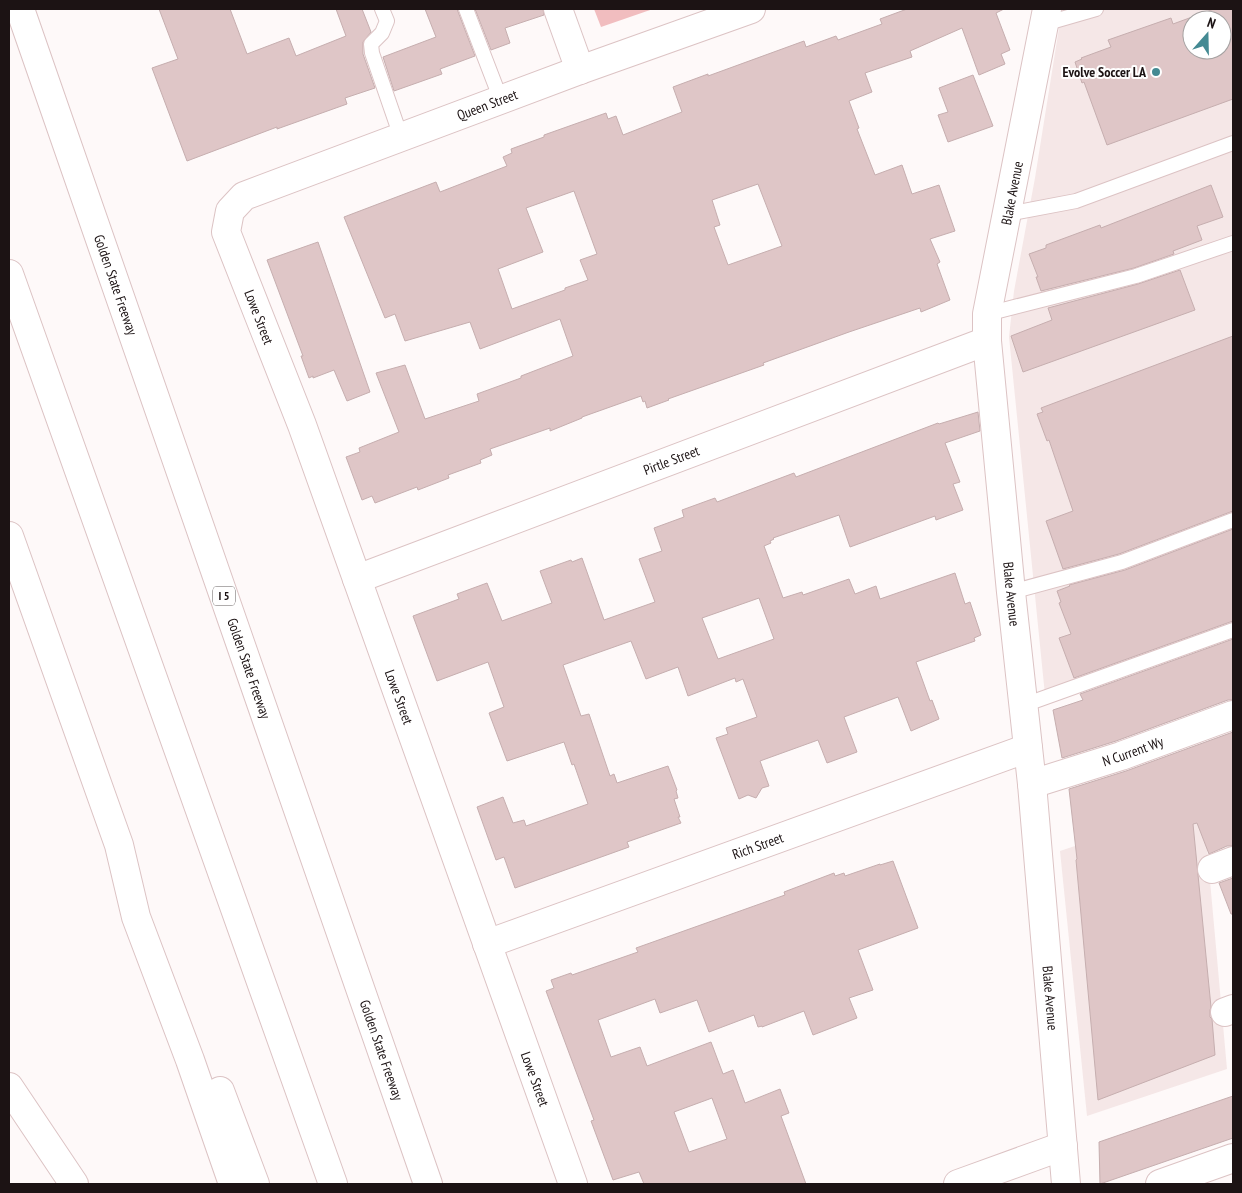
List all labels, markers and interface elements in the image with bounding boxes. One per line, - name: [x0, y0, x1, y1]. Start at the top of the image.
- north arrow: [1182, 10, 1232, 60]
- text: N: [1205, 13, 1218, 33]
- place label: Evolve Soccer LA: [1063, 63, 1147, 81]
- marker: Evolve Soccer LA: [1150, 66, 1162, 78]
- street label: Queen Street: [454, 85, 520, 124]
- street label: Blake Avenue: [997, 159, 1027, 226]
- street label: Golden State Freeway: [90, 232, 142, 338]
- street label: Lowe Street: [240, 287, 278, 347]
- street label: Pirtle Street: [641, 441, 702, 479]
- street label: Blake Avenue: [999, 561, 1024, 627]
- road number: I 5: [213, 586, 235, 606]
- street label: Golden State Freeway: [223, 616, 275, 722]
- street label: Lowe Street: [381, 667, 417, 727]
- street label: N Current Wy: [1100, 732, 1167, 770]
- street label: Rich Street: [730, 828, 786, 863]
- street label: Blake Avenue: [1038, 965, 1062, 1031]
- street label: Golden State Freeway: [356, 997, 407, 1103]
- street label: Lowe Street: [517, 1049, 553, 1109]

